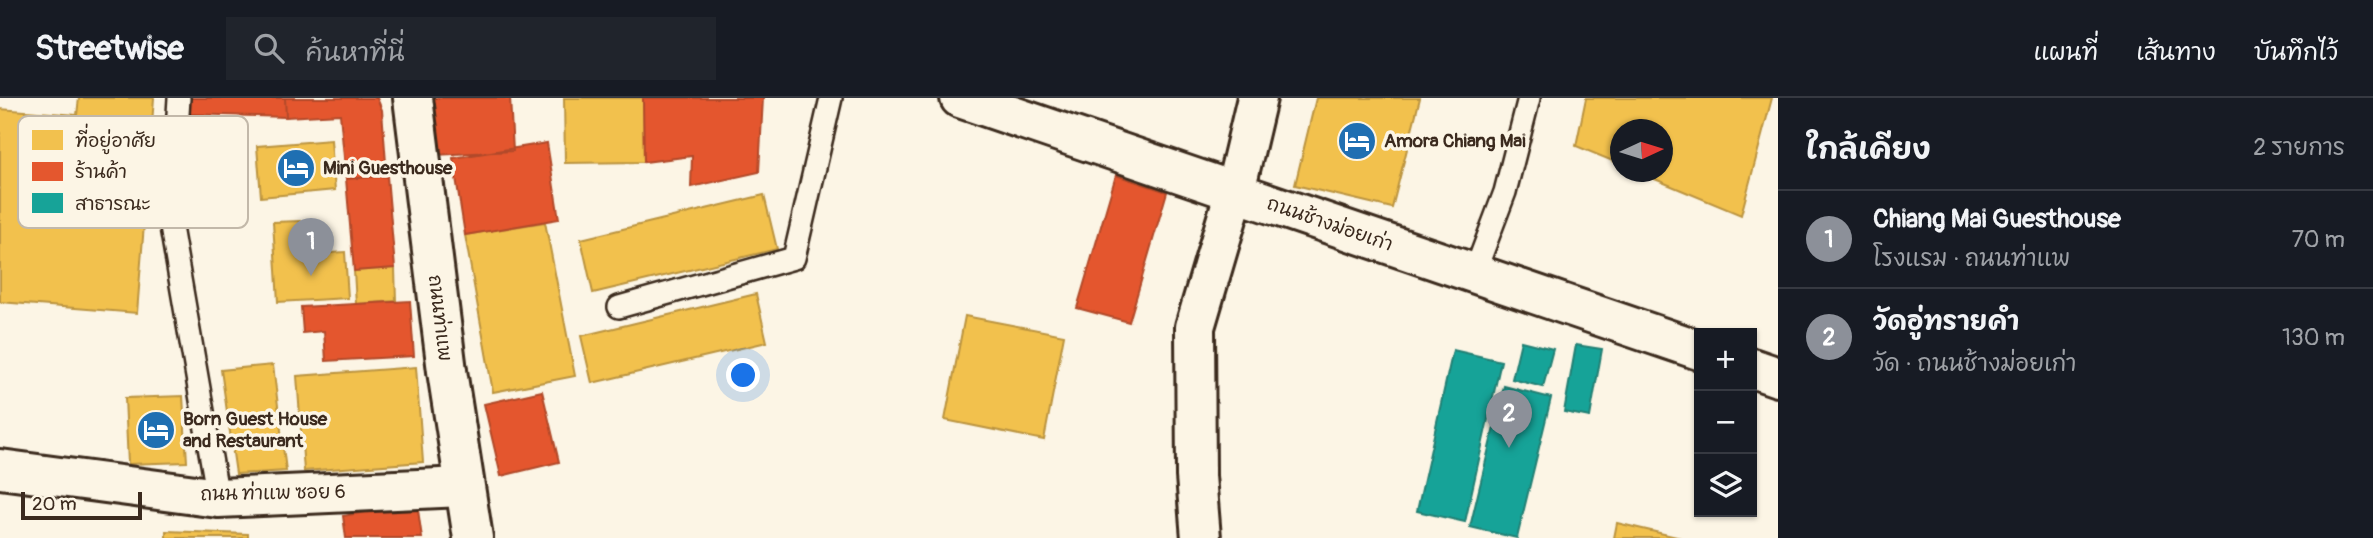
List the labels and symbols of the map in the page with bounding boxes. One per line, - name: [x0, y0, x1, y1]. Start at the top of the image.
- legend: [18, 116, 248, 228]
- north arrow: [1610, 119, 1673, 182]
- hotel icon: Amora Chiang Mai: [1336, 120, 1378, 162]
- text: ที่อยู่อาศัย: [75, 123, 156, 155]
- place label: Amora Chiang Mai: [1384, 129, 1526, 153]
- hotel icon: Mini Guesthouse: [275, 147, 317, 189]
- place label: Mini Guesthouse: [323, 156, 453, 180]
- text: ร้านค้า: [75, 160, 127, 184]
- street label: ถนนช้างม่อยเก่า: [1264, 191, 1396, 257]
- text: สาธารณะ: [75, 192, 151, 216]
- pin: 1: [288, 218, 334, 276]
- street label: ถนนท่าแพ: [423, 273, 457, 363]
- your location: [726, 358, 760, 392]
- pin: 2: [1486, 390, 1532, 448]
- place label: Born Guest House and Restaurant: [183, 407, 328, 453]
- hotel icon: Born Guest House and Restaurant: [135, 409, 177, 451]
- street label: ถนน ท่าแพ ซอย 6: [200, 480, 346, 506]
- scale bar: [21, 489, 142, 521]

